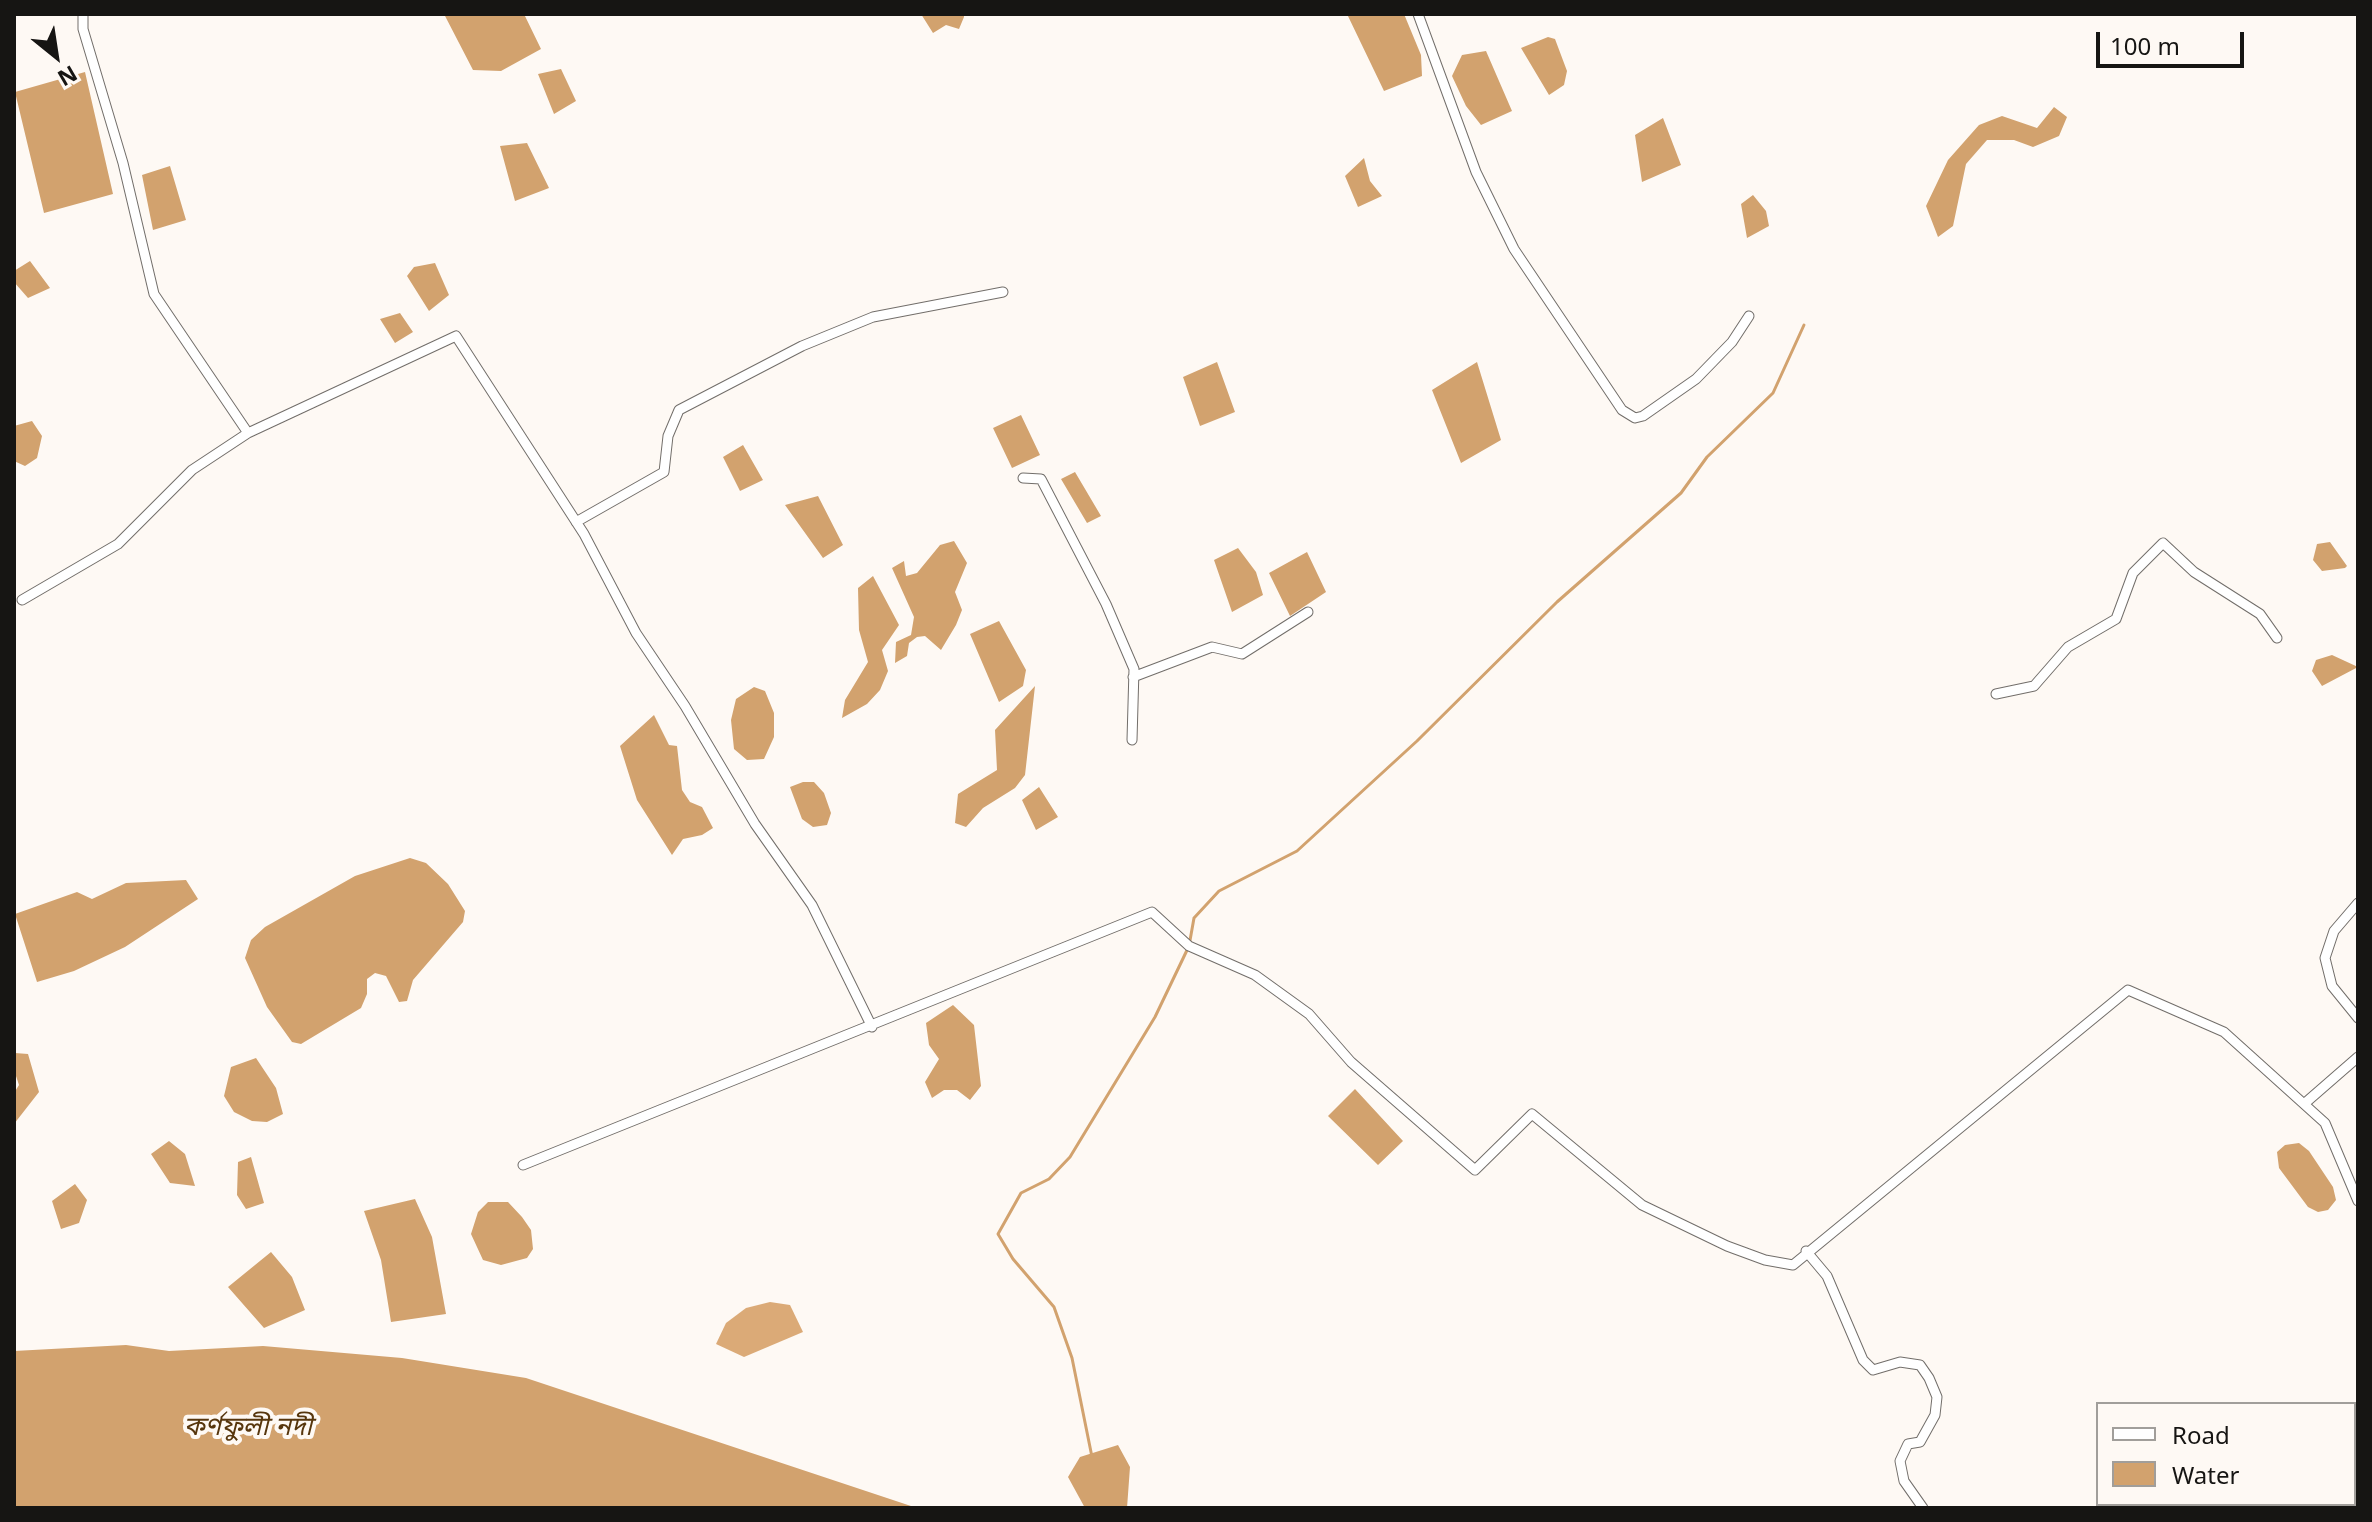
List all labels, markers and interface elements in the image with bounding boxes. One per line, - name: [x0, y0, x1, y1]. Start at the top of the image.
- north arrow: [16, 16, 96, 96]
- scale bar: [2100, 16, 2248, 66]
- text: 100 m: [2110, 29, 2180, 62]
- text: N: [53, 59, 83, 94]
- legend: [2096, 1402, 2356, 1506]
- water label: কর্ণফুলী নদী: [184, 1412, 312, 1444]
- text: Road: [2172, 1418, 2230, 1451]
- text: Water: [2172, 1458, 2239, 1491]

